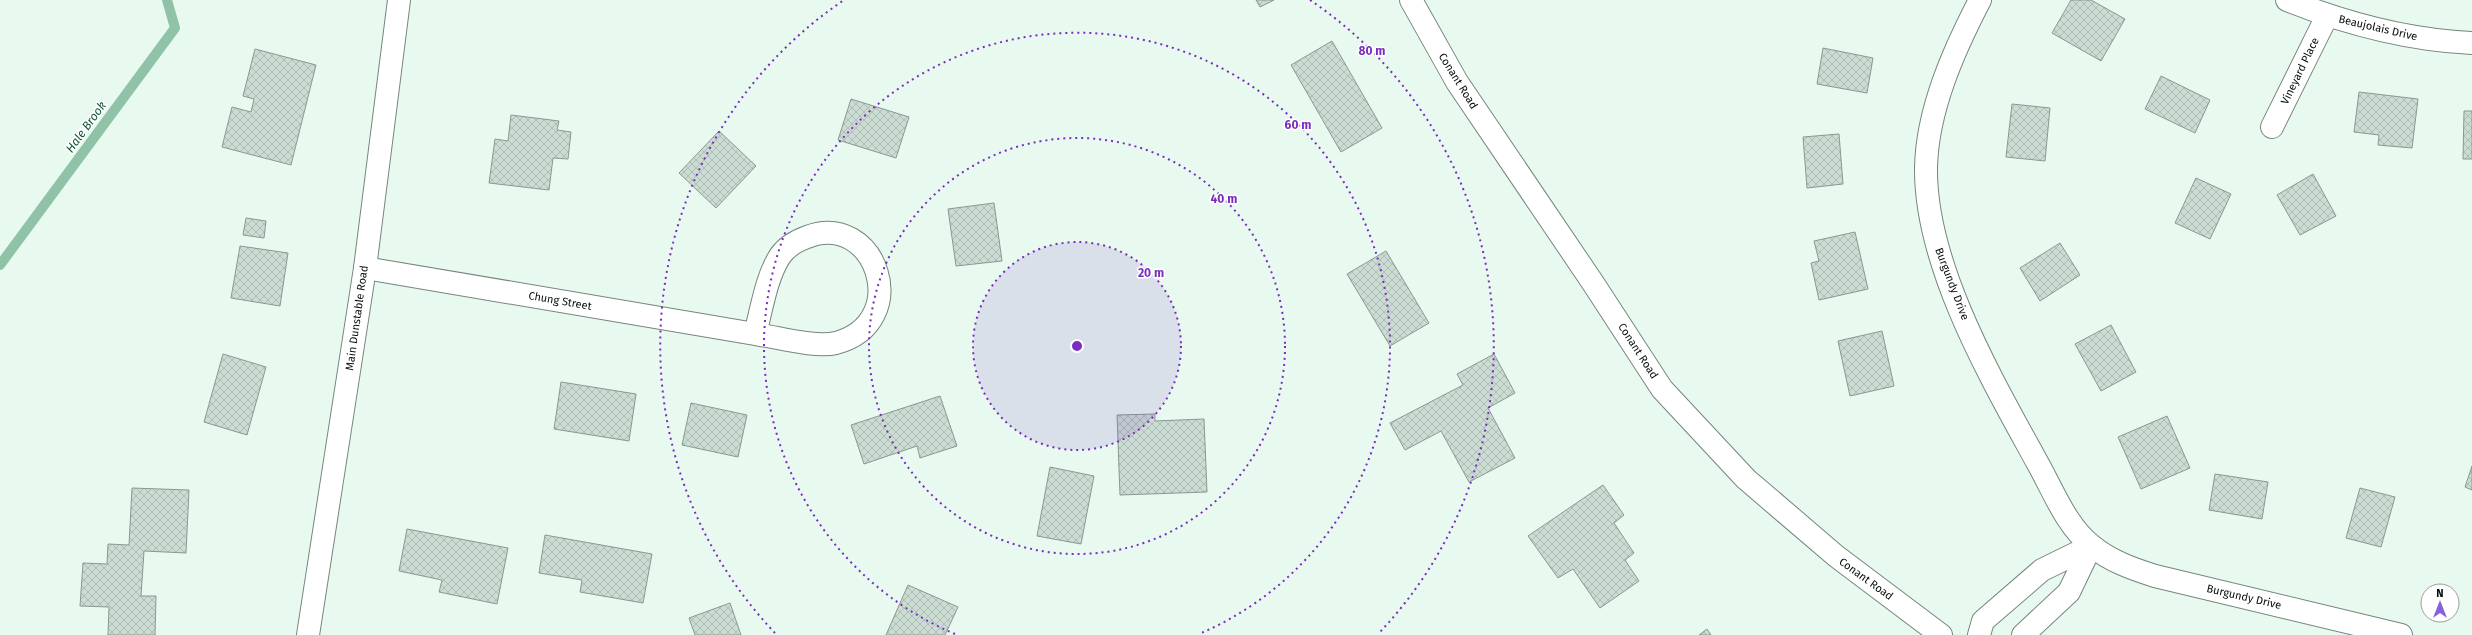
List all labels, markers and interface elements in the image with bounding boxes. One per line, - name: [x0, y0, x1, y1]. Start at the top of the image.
- street label: Beaujolais Drive: [2337, 13, 2419, 43]
- street label: Vineyard Place: [2278, 35, 2322, 107]
- text: 80 m: [1359, 44, 1385, 58]
- street label: Conant Road: [1436, 51, 1480, 111]
- water label: Hale Brook: [63, 98, 109, 155]
- text: 60 m: [1285, 118, 1311, 132]
- text: 40 m: [1211, 192, 1237, 206]
- street label: Burgundy Drive: [1932, 246, 1972, 322]
- street label: Main Dunstable Road: [343, 265, 371, 371]
- text: 20 m: [1138, 266, 1164, 280]
- street label: Chung Street: [527, 289, 593, 313]
- street label: Conant Road: [1615, 321, 1661, 381]
- centre of rings: [1070, 339, 1084, 353]
- street label: Conant Road: [1836, 555, 1896, 603]
- street label: Burgundy Drive: [2205, 582, 2283, 612]
- north arrow: [2420, 583, 2460, 623]
- text: N: [2436, 587, 2444, 600]

